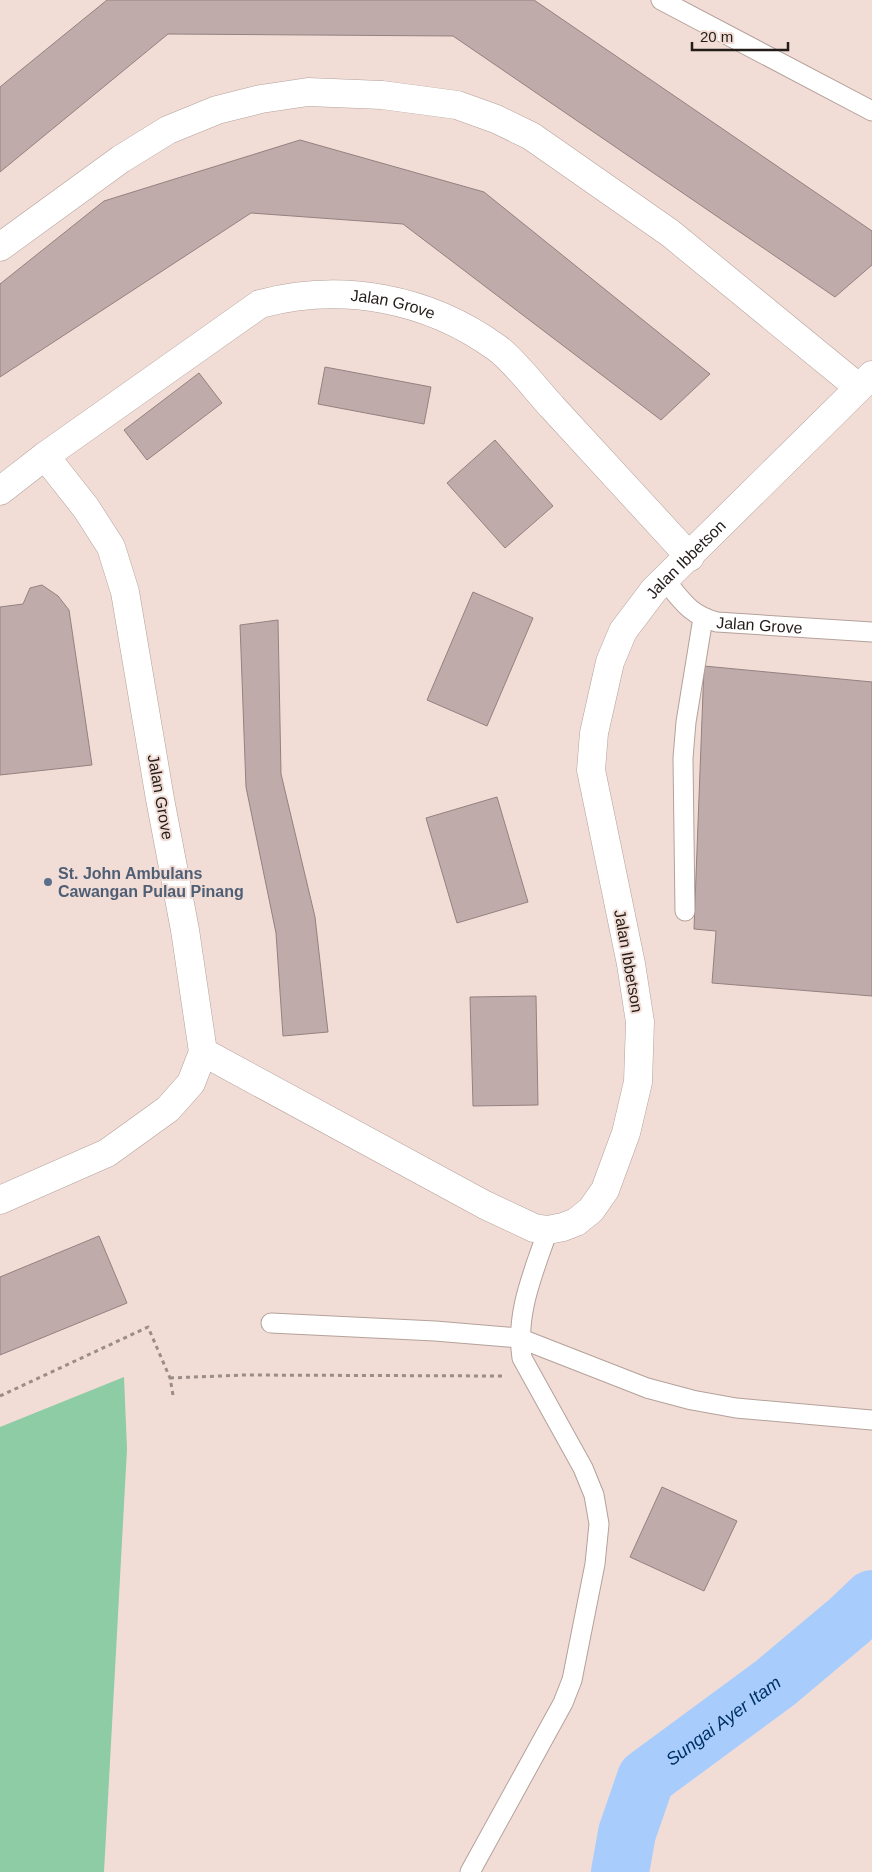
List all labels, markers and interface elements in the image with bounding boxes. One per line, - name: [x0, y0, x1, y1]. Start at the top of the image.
- scale bar: [692, 20, 788, 52]
- text: 20 m: [700, 28, 733, 45]
- street label: Jalan Grove: [350, 287, 437, 322]
- street label: Jalan Ibbetson: [643, 517, 729, 602]
- street label: Jalan Grove: [716, 614, 803, 637]
- street label: Jalan Grove: [145, 753, 176, 841]
- place label: St. John Ambulans Cawangan Pulau Pinang: [58, 865, 244, 900]
- marker: St. John Ambulans Cawangan Pulau Pinang: [42, 876, 54, 888]
- street label: Jalan Ibbetson: [611, 908, 646, 1014]
- water label: Sungai Ayer Itam: [662, 1672, 785, 1770]

